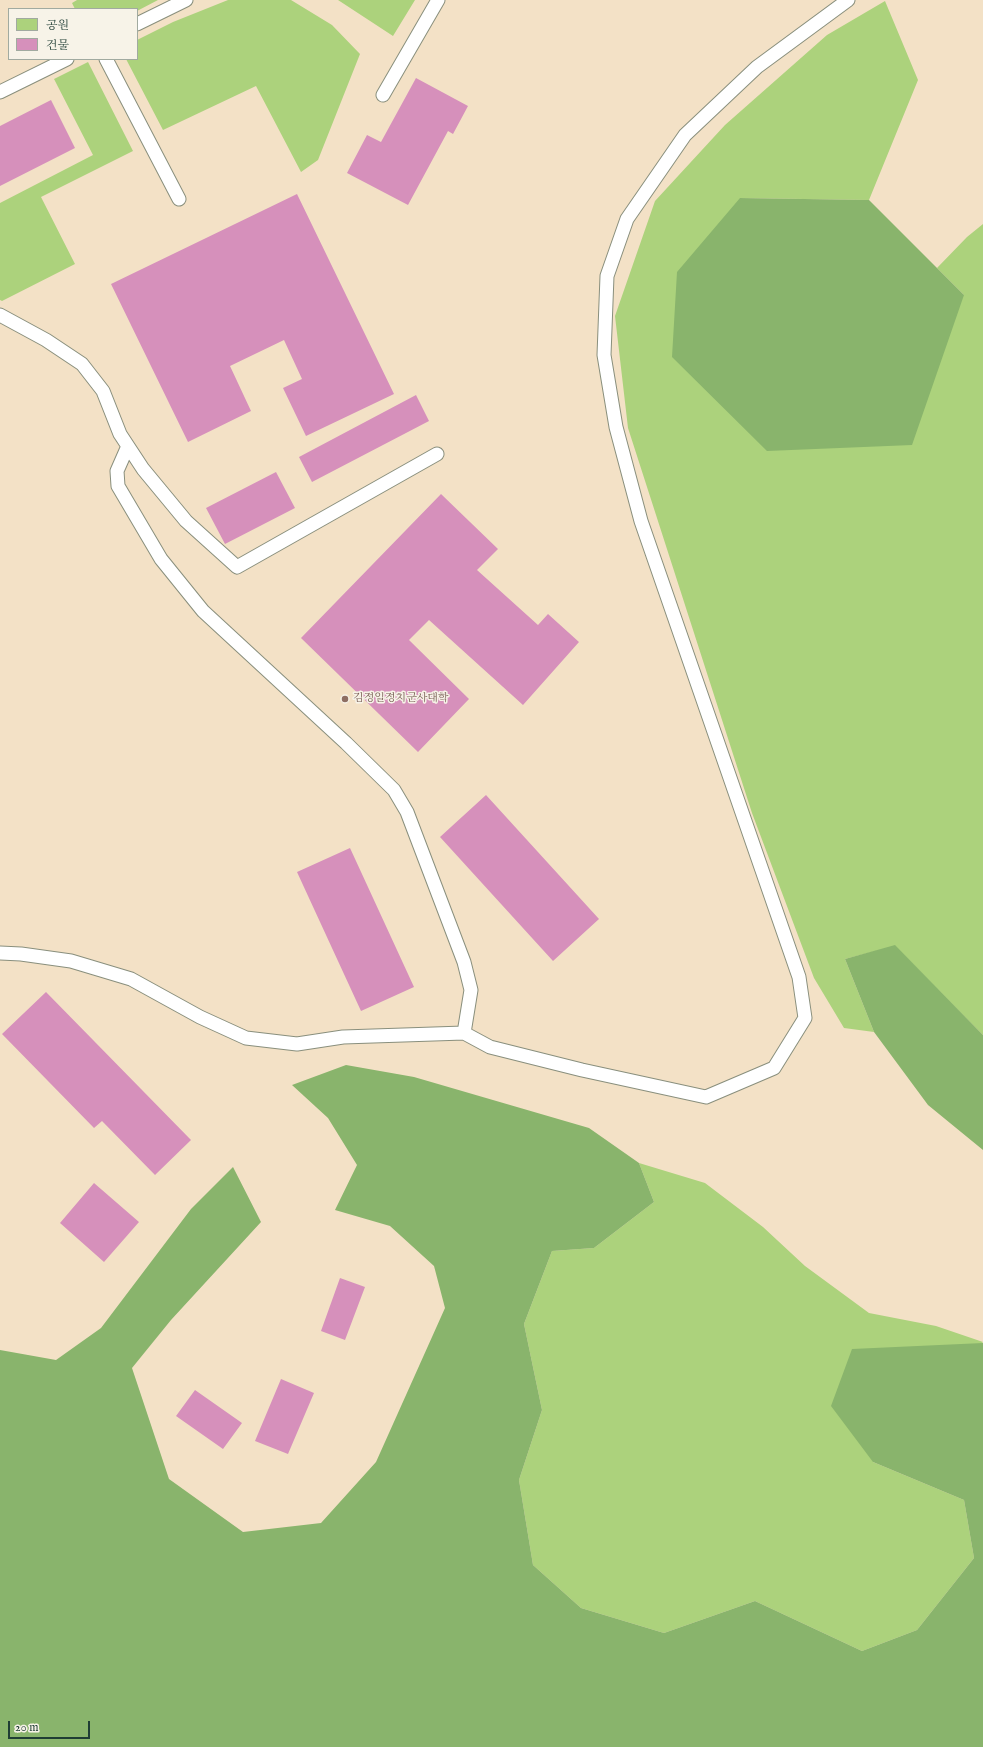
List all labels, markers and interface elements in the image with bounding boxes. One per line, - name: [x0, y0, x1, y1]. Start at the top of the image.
- legend: [8, 8, 138, 60]
- text: 공원: [46, 18, 69, 33]
- text: 건물: [46, 38, 69, 53]
- place label: 김정일정치군사대학: [353, 692, 449, 706]
- marker: 김정일정치군사대학: [340, 694, 350, 704]
- scale bar: [10, 1713, 92, 1739]
- text: 20 m: [15, 1720, 38, 1735]

